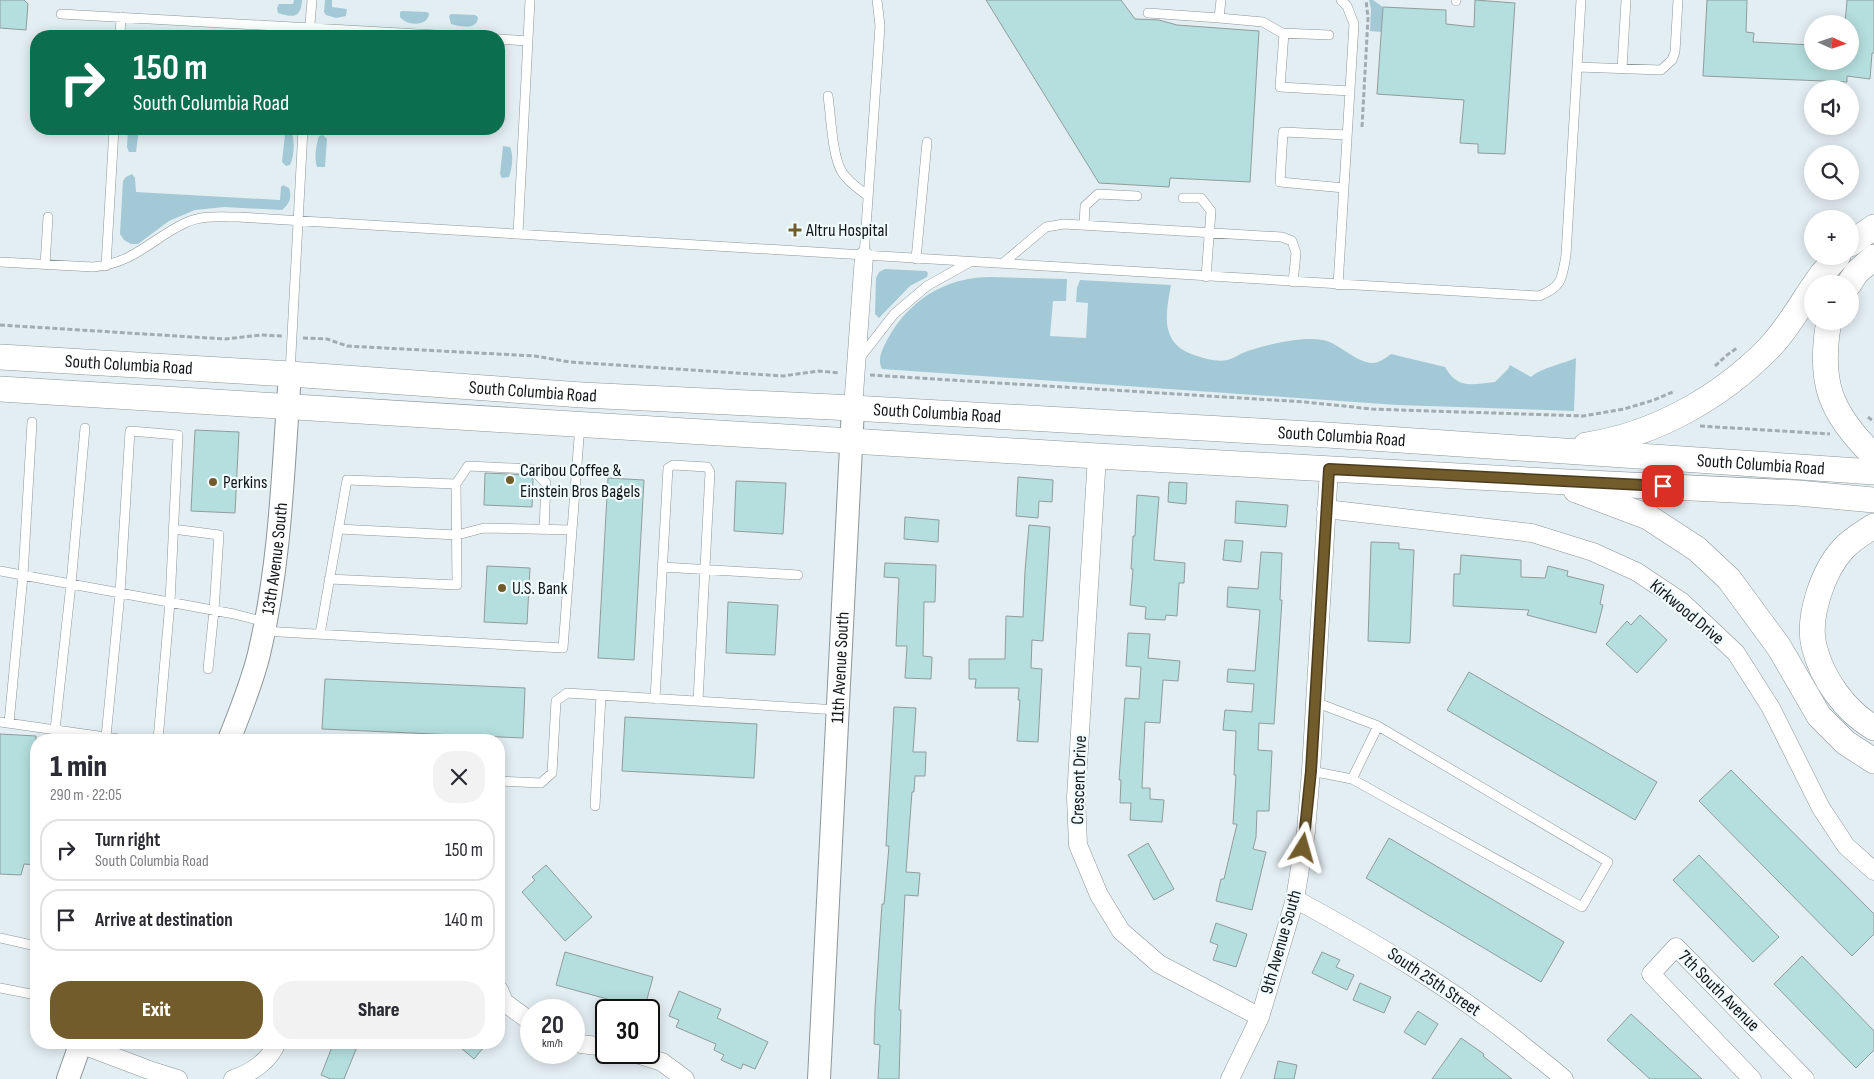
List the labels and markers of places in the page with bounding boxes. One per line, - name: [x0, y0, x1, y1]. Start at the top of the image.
- place label: Altru Hospital: [805, 220, 888, 241]
- marker: Altru Hospital: [788, 223, 802, 237]
- place label: Caribou Coffee & Einstein Bros Bagels: [520, 460, 640, 502]
- pin: [1642, 465, 1684, 507]
- place label: Perkins: [223, 472, 267, 493]
- marker: Caribou Coffee & Einstein Bros Bagels: [504, 474, 516, 486]
- marker: Perkins: [207, 476, 219, 488]
- place label: U.S. Bank: [512, 578, 568, 599]
- marker: U.S. Bank: [496, 582, 508, 594]

